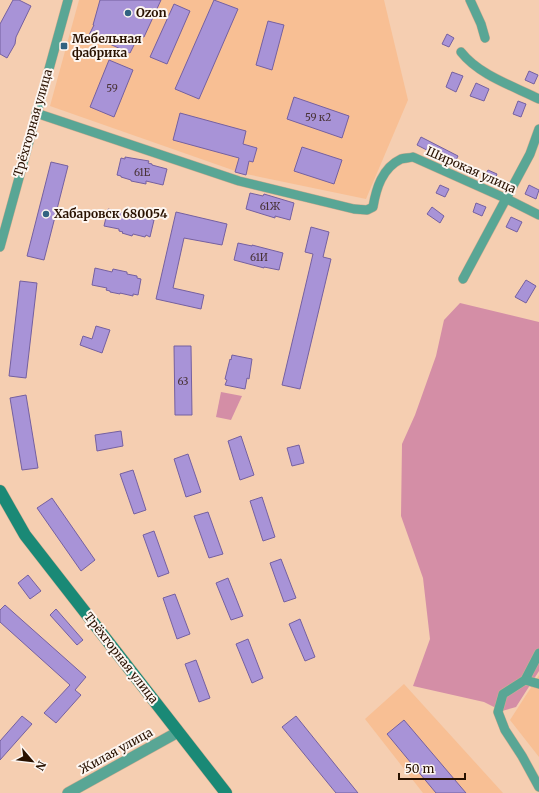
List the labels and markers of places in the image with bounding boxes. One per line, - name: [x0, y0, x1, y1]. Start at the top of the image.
- place label: Ozon: [136, 5, 167, 20]
- marker: Ozon: [123, 8, 133, 18]
- place label: Мебельная фабрика: [72, 31, 142, 60]
- marker: Мебельная фабрика: [59, 41, 69, 51]
- place label: Хабаровск 680054: [54, 206, 168, 221]
- marker: Хабаровск 680054: [41, 209, 51, 219]

